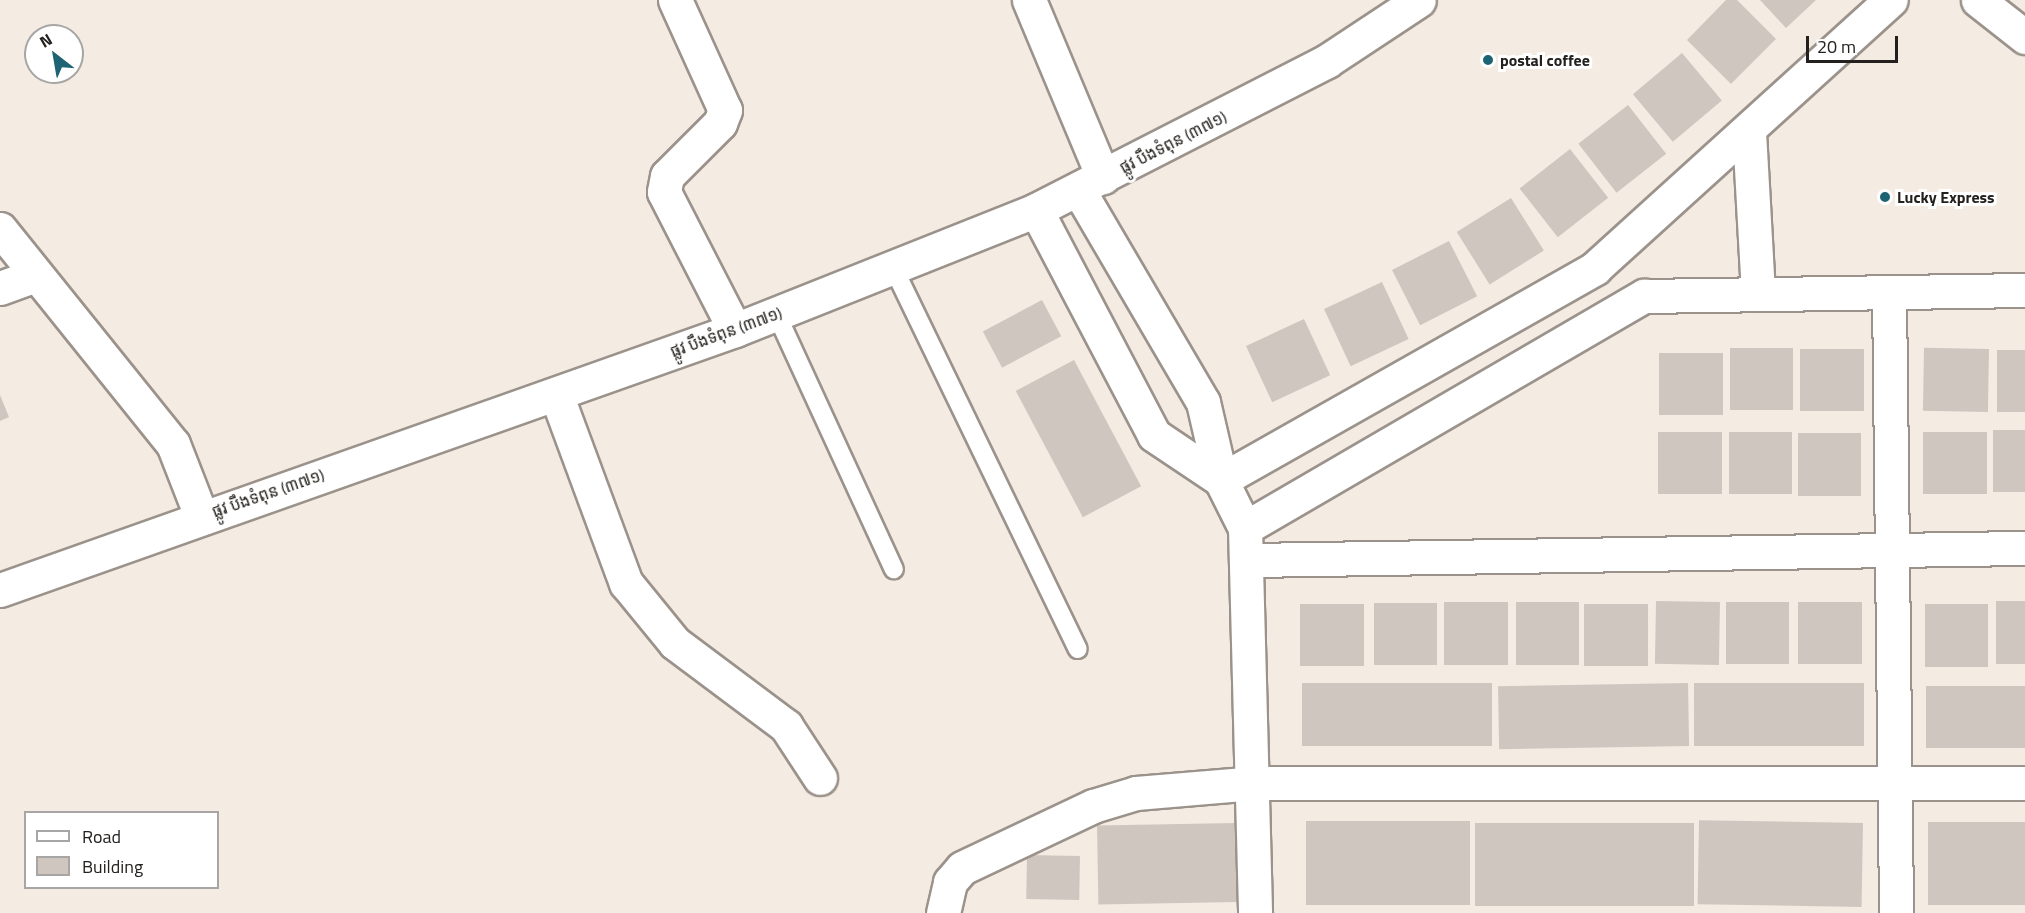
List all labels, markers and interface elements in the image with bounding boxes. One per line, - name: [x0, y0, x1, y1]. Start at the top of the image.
- north arrow: [24, 24, 84, 84]
- scale bar: [1809, 24, 1900, 62]
- text: N: [35, 27, 57, 53]
- text: 20 m: [1817, 33, 1856, 60]
- place label: postal coffee: [1500, 50, 1590, 70]
- marker: postal coffee: [1481, 53, 1495, 67]
- street label: ផ្លូវ បឹងទំពុន (៣៧១): [1116, 107, 1230, 177]
- place label: Lucky Express: [1897, 187, 1995, 207]
- marker: Lucky Express: [1878, 190, 1892, 204]
- street label: ផ្លូវ បឹងទំពុន (៣៧១): [668, 303, 784, 361]
- street label: ផ្លូវ បឹងទំពុន (៣៧១): [209, 465, 327, 521]
- legend: [24, 811, 219, 889]
- text: Road: [82, 823, 121, 850]
- text: Building: [82, 853, 143, 880]

